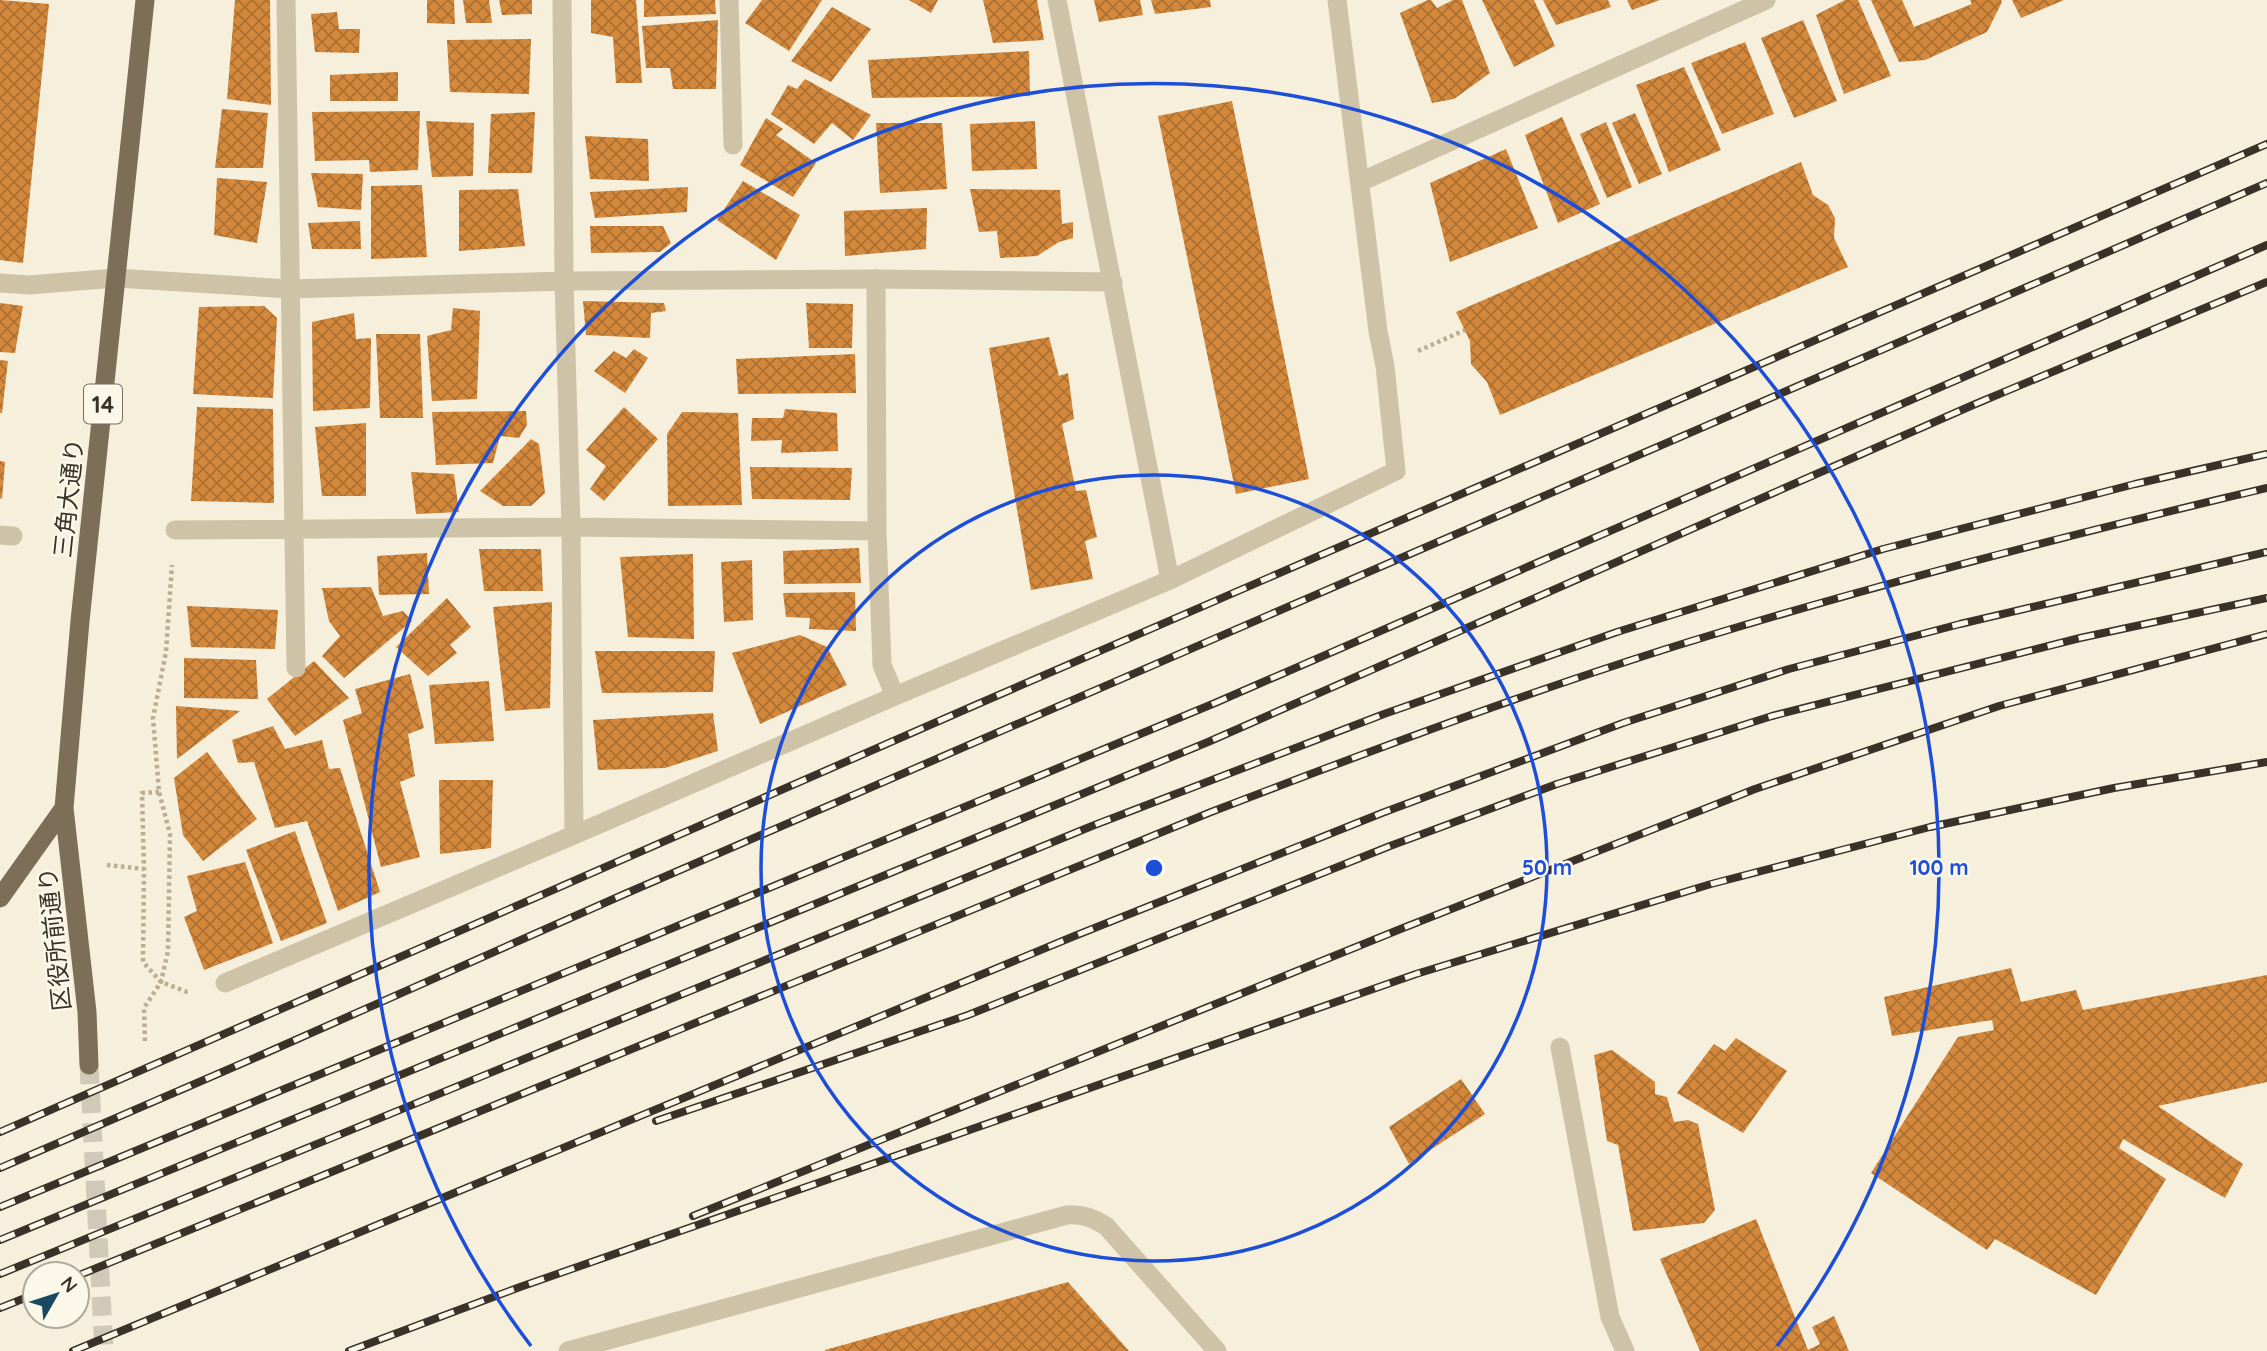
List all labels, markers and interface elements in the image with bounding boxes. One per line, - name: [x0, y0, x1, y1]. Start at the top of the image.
- road number: 14: [84, 384, 122, 424]
- street label: 三角大通り: [47, 437, 89, 559]
- text: 50 m: [1522, 854, 1572, 880]
- text: 100 m: [1909, 854, 1969, 880]
- centre of rings: [1142, 856, 1166, 880]
- street label: 区役所前通り: [32, 866, 76, 1012]
- north arrow: [21, 1260, 91, 1330]
- text: N: [55, 1271, 83, 1297]

